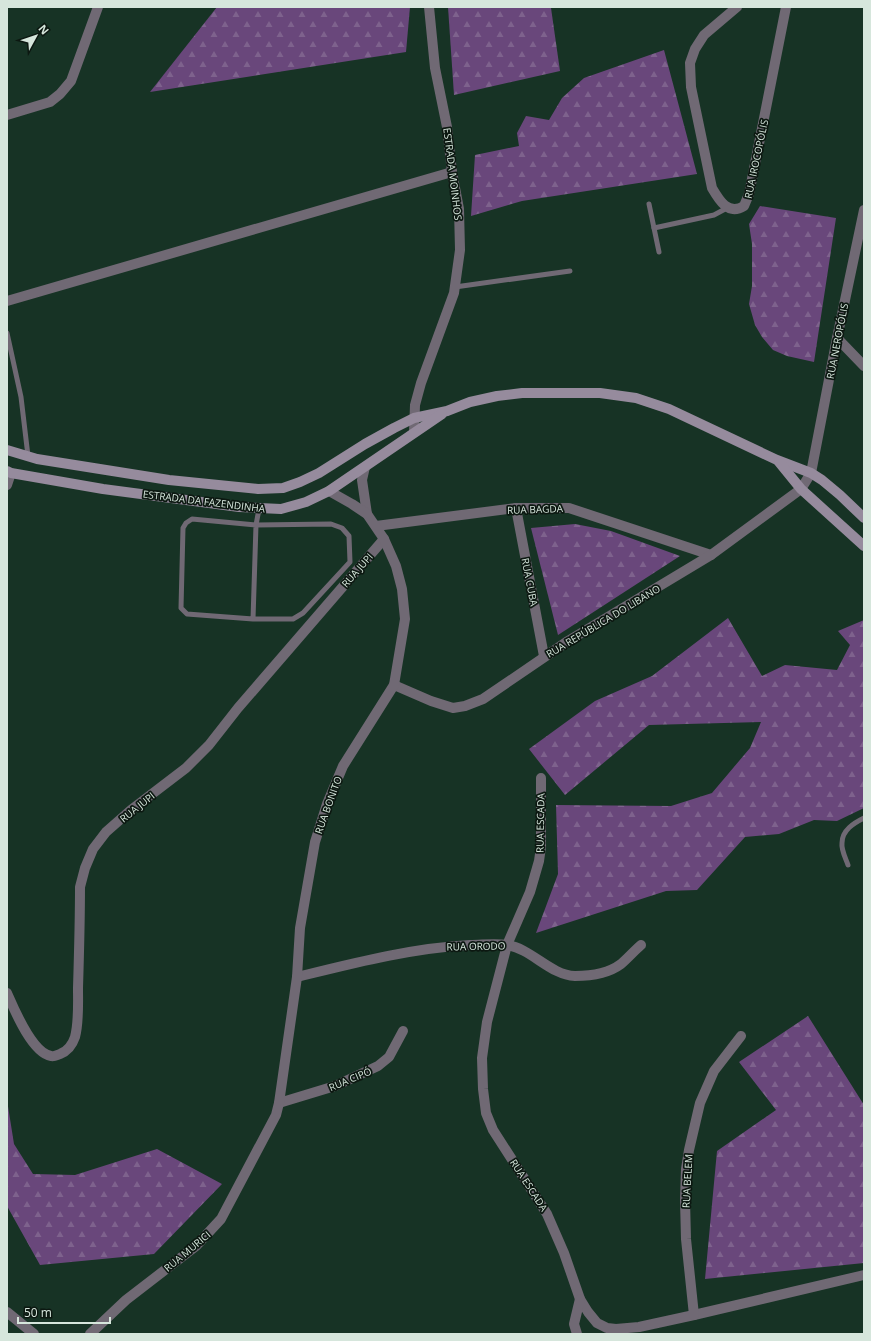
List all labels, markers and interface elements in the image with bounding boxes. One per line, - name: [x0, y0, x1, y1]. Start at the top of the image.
- north arrow: [16, 16, 56, 56]
- text: N: [35, 21, 53, 38]
- street label: RUA IROCOPÓLIS: [741, 118, 771, 200]
- street label: ESTRADA MOINHOS: [440, 127, 466, 221]
- street label: RUA NEROPÓLIS: [823, 302, 851, 380]
- street label: ESTRADA DA FAZENDINHA: [142, 487, 267, 516]
- street label: RUA BAGDA: [507, 501, 564, 517]
- street label: RUA JUPI: [338, 550, 376, 590]
- street label: RUA CUBA: [518, 557, 542, 608]
- street label: RUA REPÚBLICA DO LIBANO: [543, 581, 663, 661]
- street label: RUA BONITO: [311, 774, 345, 836]
- street label: RUA JUPI: [117, 789, 157, 825]
- street label: RUA ESCADA: [532, 792, 548, 853]
- street label: RUA ORODO: [446, 938, 506, 954]
- street label: RUA CIPÓ: [326, 1064, 374, 1094]
- street label: RUA BELEM: [679, 1154, 695, 1208]
- street label: RUA ESCADA: [507, 1156, 551, 1214]
- street label: RUA MURICI: [161, 1227, 213, 1275]
- scale bar: [18, 1299, 110, 1325]
- text: 50 m: [24, 1304, 52, 1321]

